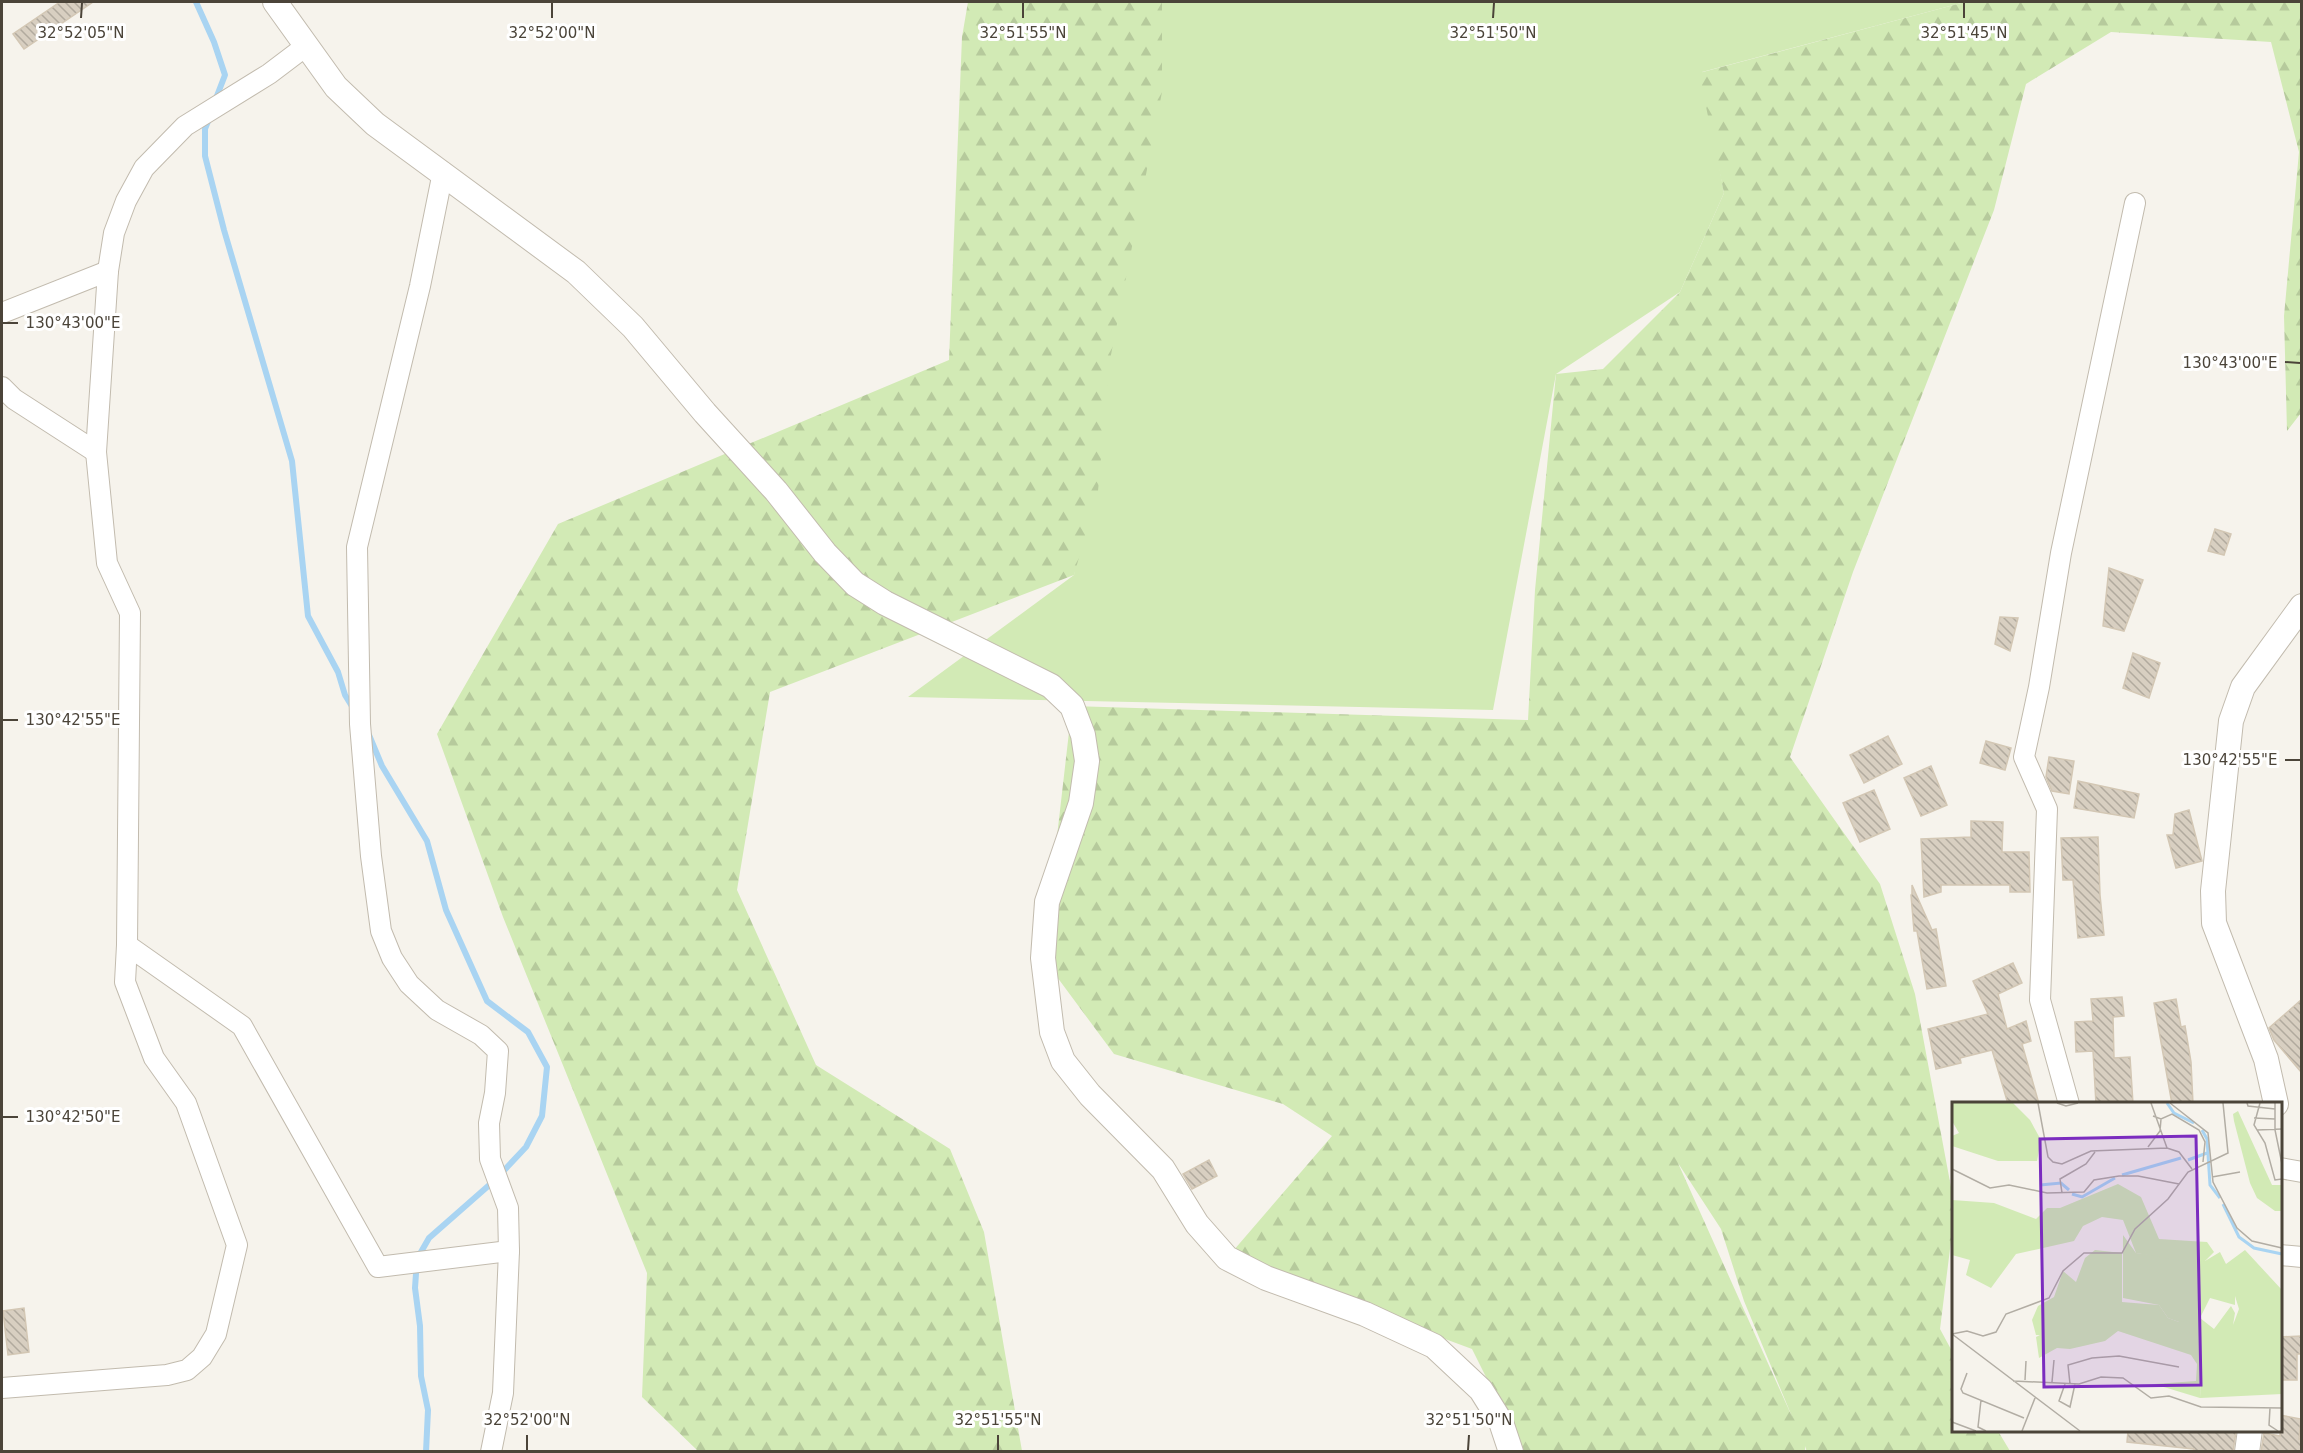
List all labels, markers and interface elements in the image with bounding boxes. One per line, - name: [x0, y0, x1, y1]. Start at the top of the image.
- text: 32°52'05"N: [37, 24, 125, 42]
- text: 32°52'00"N: [508, 24, 596, 42]
- text: 32°51'55"N: [979, 24, 1067, 42]
- text: 32°51'50"N: [1449, 24, 1537, 42]
- text: 32°51'45"N: [1920, 24, 2008, 42]
- text: 130°43'00"E: [26, 314, 120, 332]
- text: 130°43'00"E: [2183, 354, 2277, 372]
- text: 130°42'55"E: [26, 711, 120, 729]
- text: 130°42'55"E: [2183, 751, 2277, 769]
- inset map: [1952, 1102, 2282, 1432]
- text: 130°42'50"E: [26, 1108, 120, 1126]
- text: 32°52'00"N: [483, 1411, 571, 1429]
- text: 32°51'55"N: [954, 1411, 1042, 1429]
- text: 32°51'50"N: [1425, 1411, 1513, 1429]

